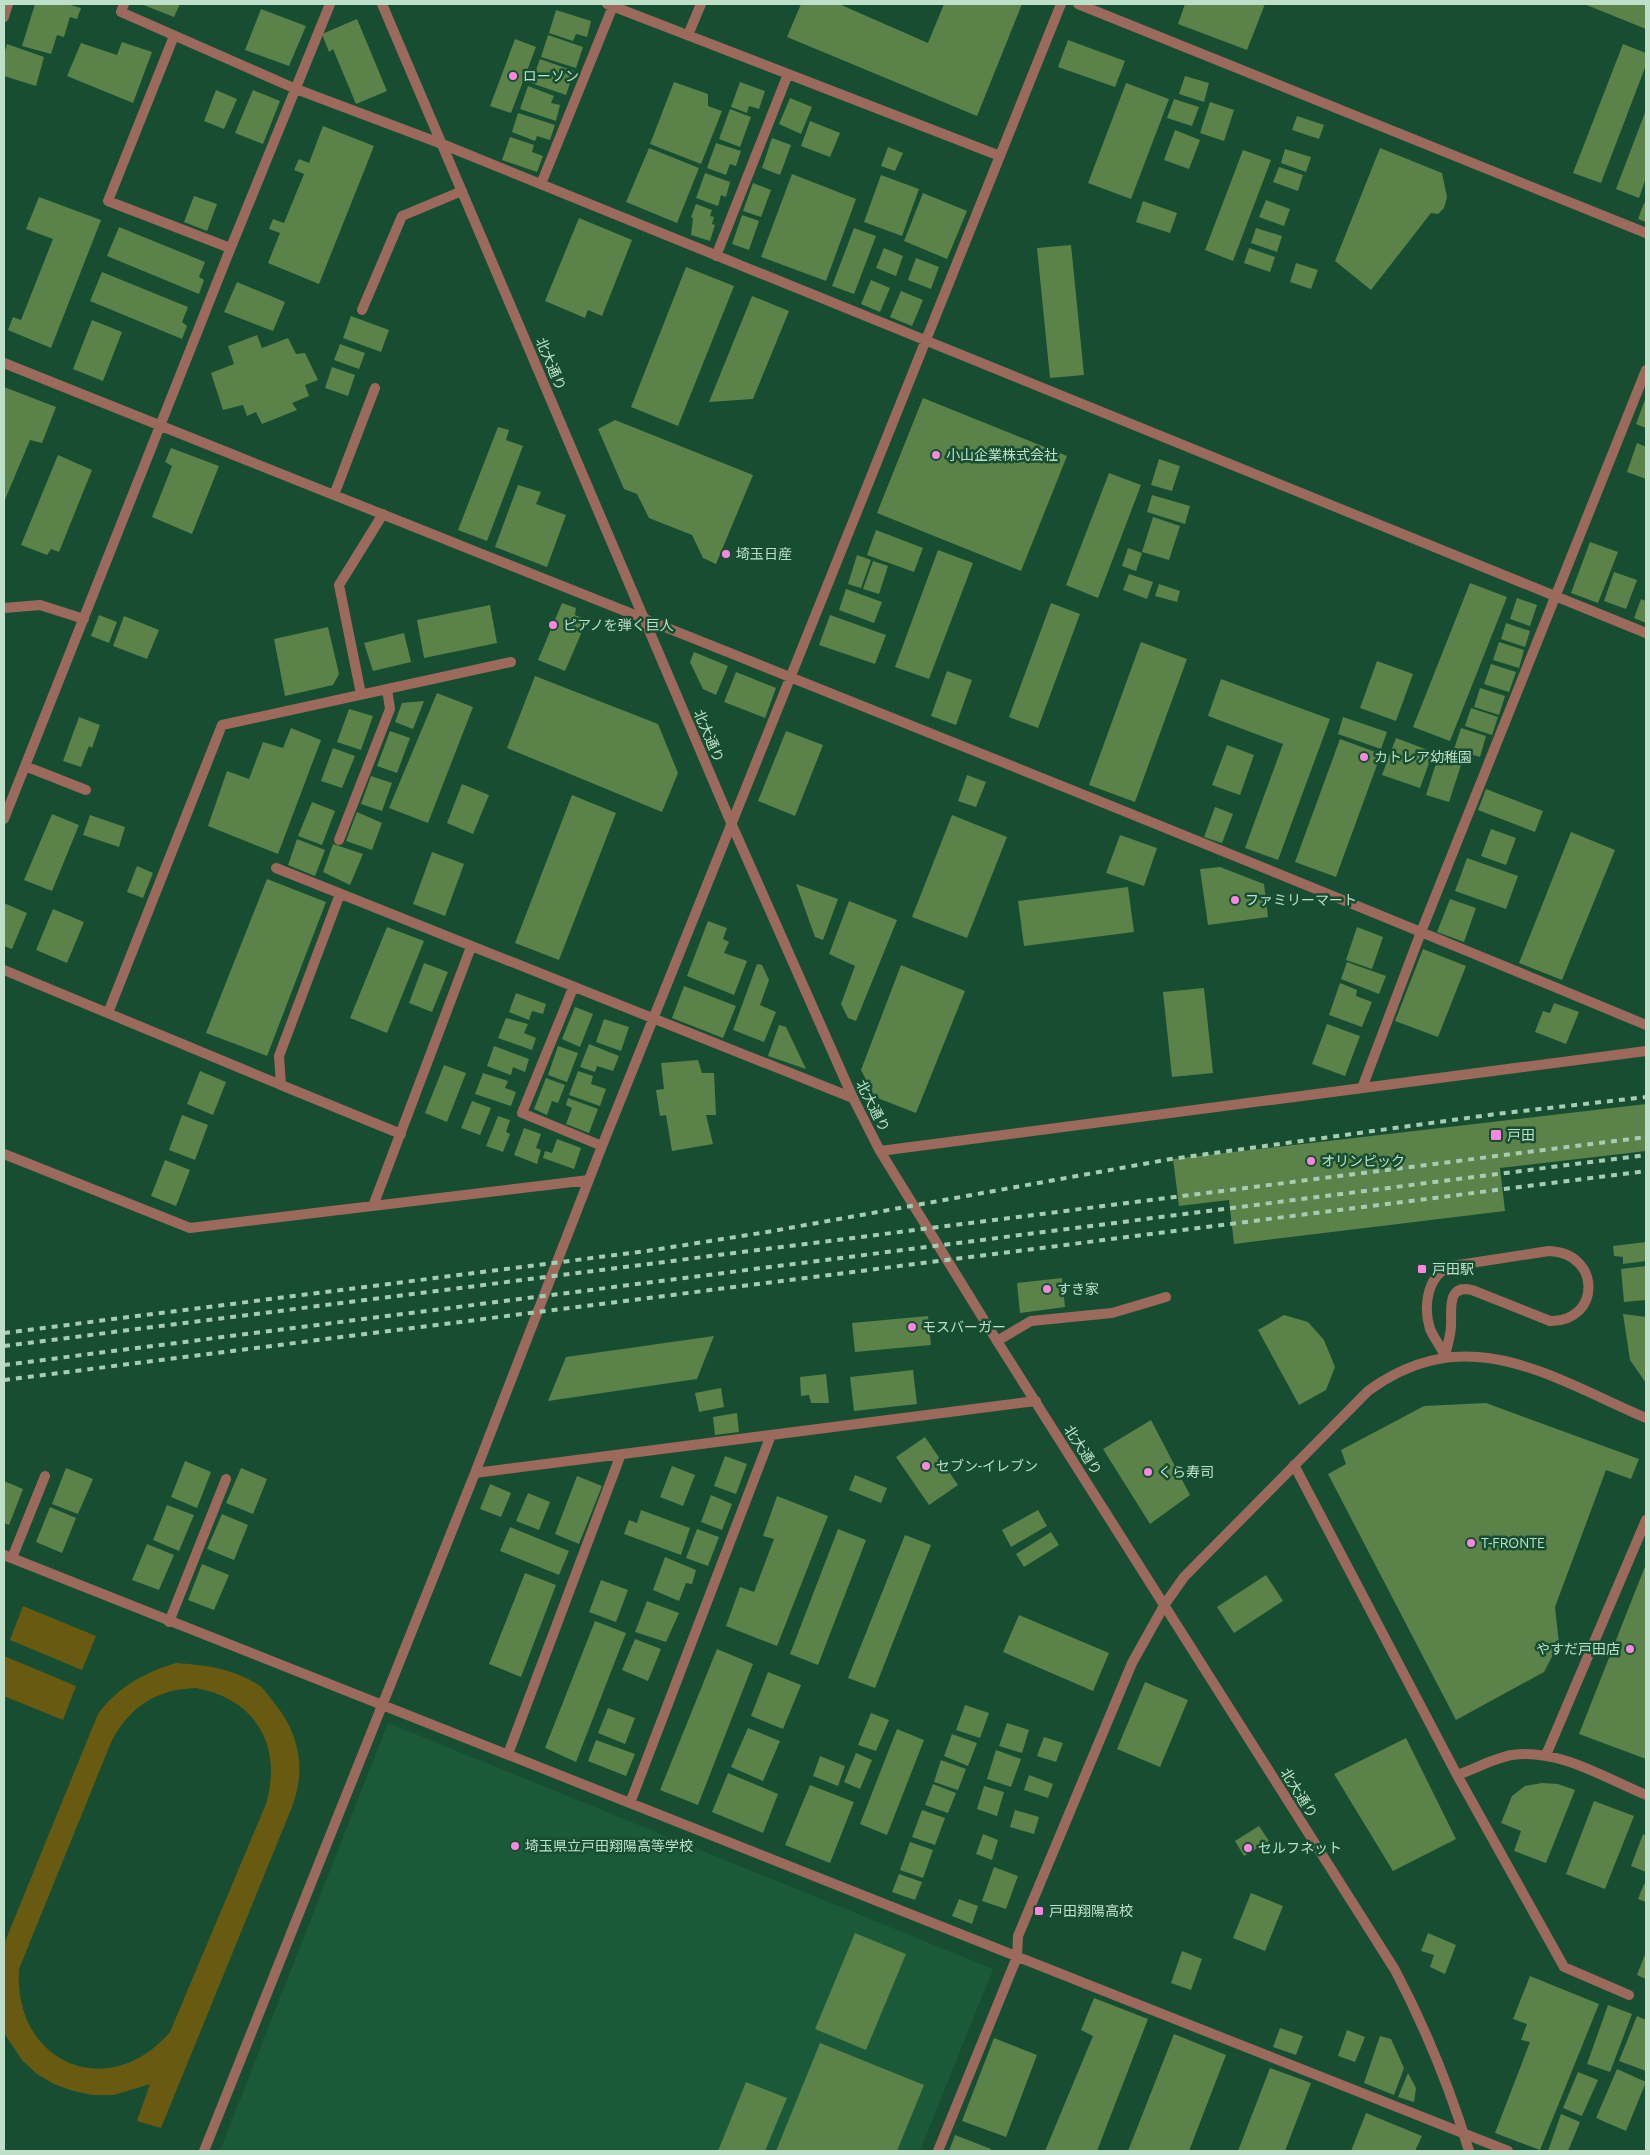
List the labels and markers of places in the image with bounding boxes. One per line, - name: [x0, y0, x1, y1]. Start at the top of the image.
- place label: ローソン: [523, 68, 579, 84]
- marker: ローソン: [507, 70, 519, 82]
- place label: 小山企業株式会社: [946, 447, 1058, 463]
- marker: 小山企業株式会社: [930, 449, 942, 461]
- place label: 埼玉日産: [736, 546, 792, 562]
- marker: 埼玉日産: [720, 548, 732, 560]
- place label: ピアノを弾く巨人: [563, 617, 674, 633]
- marker: ピアノを弾く巨人: [547, 619, 559, 631]
- place label: カトレア幼稚園: [1374, 749, 1472, 765]
- marker: カトレア幼稚園: [1358, 751, 1370, 763]
- place label: ファミリーマート: [1245, 892, 1357, 908]
- marker: ファミリーマート: [1229, 894, 1241, 906]
- place label: 戸田: [1507, 1127, 1535, 1143]
- marker: 戸田: [1489, 1128, 1503, 1142]
- place label: オリンピック: [1321, 1153, 1405, 1169]
- marker: オリンピック: [1305, 1155, 1317, 1167]
- place label: 戸田駅: [1432, 1261, 1474, 1277]
- marker: 戸田駅: [1416, 1263, 1428, 1275]
- place label: すき家: [1057, 1281, 1099, 1297]
- marker: すき家: [1041, 1283, 1053, 1295]
- place label: モスバーガー: [922, 1319, 1006, 1335]
- marker: モスバーガー: [906, 1321, 918, 1333]
- place label: セブン-イレブン: [936, 1458, 1038, 1474]
- marker: セブン-イレブン: [920, 1460, 932, 1472]
- place label: くら寿司: [1158, 1464, 1214, 1480]
- marker: くら寿司: [1142, 1466, 1154, 1478]
- place label: T-FRONTE: [1481, 1535, 1545, 1551]
- marker: T-FRONTE: [1465, 1537, 1477, 1549]
- place label: やすだ戸田店: [1536, 1641, 1620, 1657]
- marker: やすだ戸田店: [1624, 1643, 1636, 1655]
- place label: 埼玉県立戸田翔陽高等学校: [525, 1838, 693, 1854]
- marker: 埼玉県立戸田翔陽高等学校: [509, 1840, 521, 1852]
- place label: セルフネット: [1258, 1840, 1342, 1856]
- marker: セルフネット: [1242, 1842, 1254, 1854]
- place label: 戸田翔陽高校: [1049, 1903, 1133, 1919]
- marker: 戸田翔陽高校: [1033, 1905, 1045, 1917]

